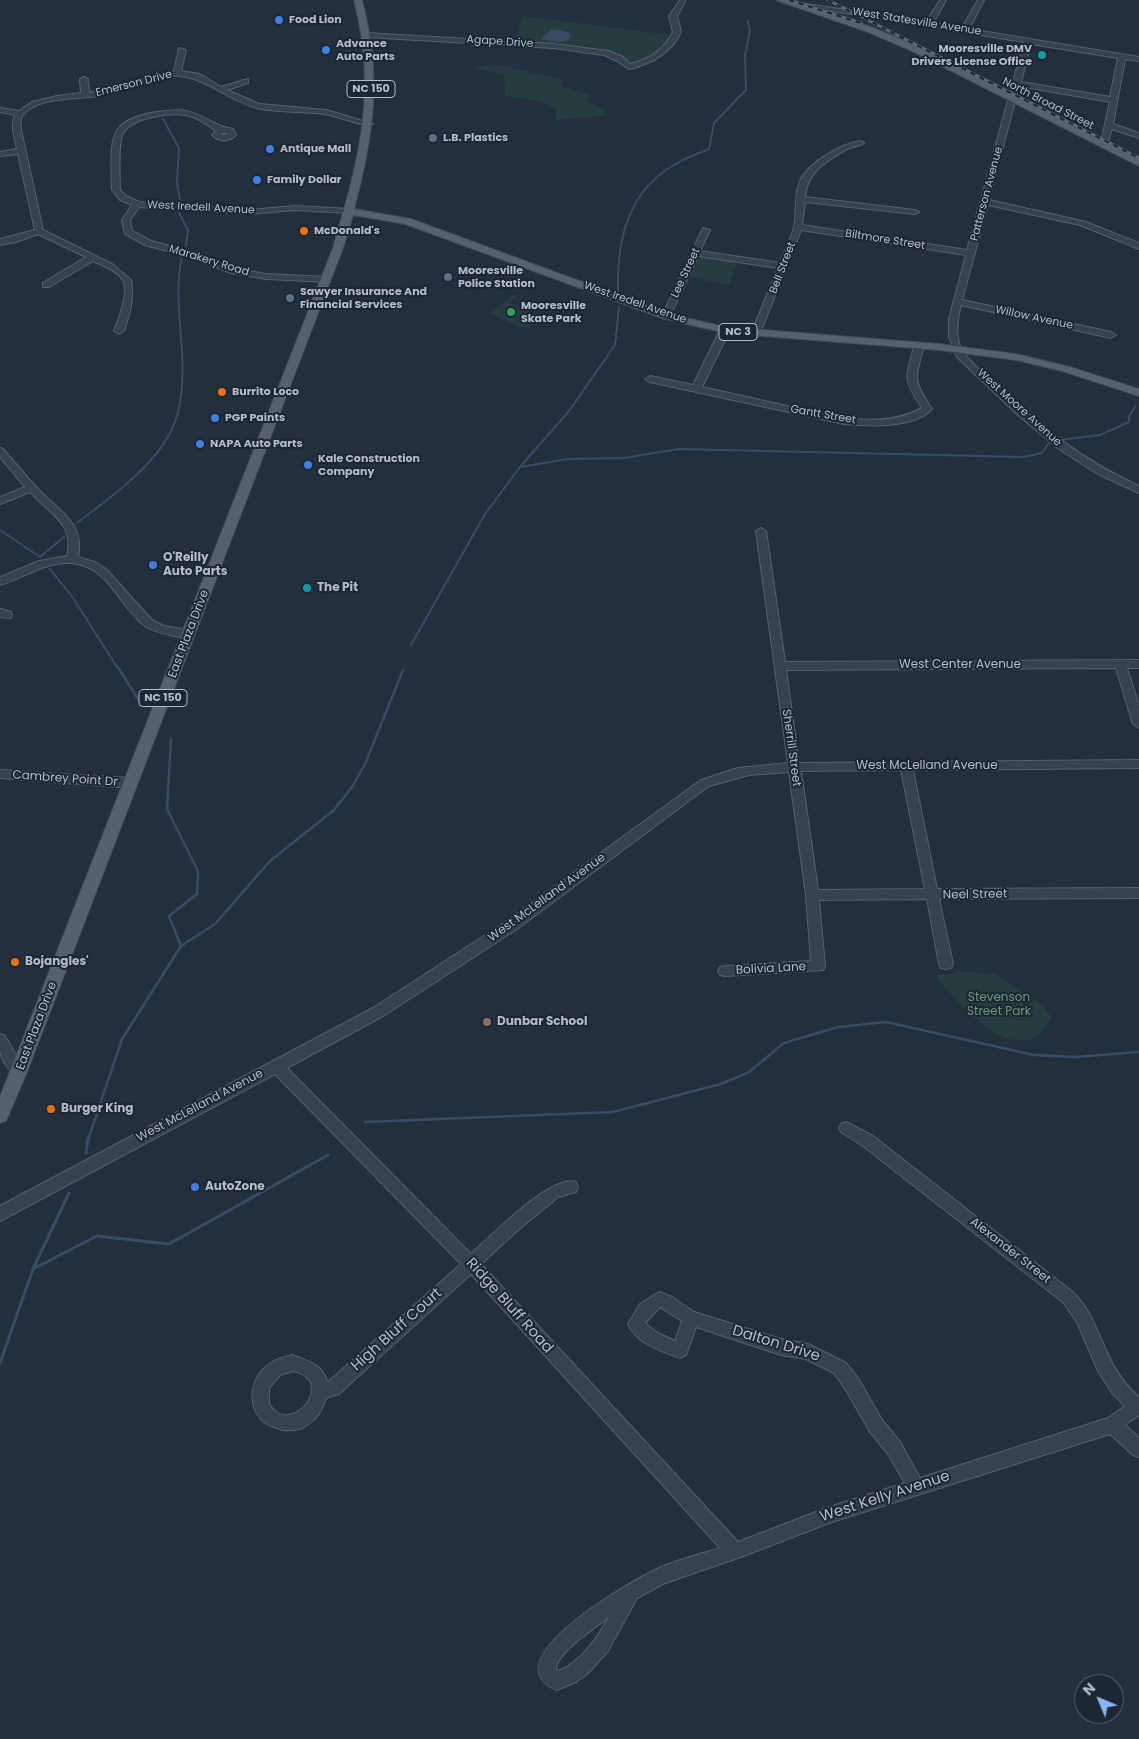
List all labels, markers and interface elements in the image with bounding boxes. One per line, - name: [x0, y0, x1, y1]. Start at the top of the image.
- street label: West Statesville Avenue: [852, 5, 982, 39]
- place label: Food Lion: [289, 13, 342, 27]
- marker: Food Lion: [273, 14, 285, 26]
- street label: Agape Drive: [466, 33, 534, 51]
- place label: Advance Auto Parts: [336, 37, 395, 63]
- place label: Mooresville DMV Drivers License Office: [911, 42, 1032, 68]
- marker: Advance Auto Parts: [320, 44, 332, 56]
- marker: Mooresville DMV Drivers License Office: [1036, 49, 1048, 61]
- street label: Emerson Drive: [94, 68, 174, 100]
- street label: North Broad Street: [1000, 75, 1096, 133]
- road number: NC 150: [347, 80, 395, 98]
- place label: L.B. Plastics: [443, 131, 508, 145]
- marker: L.B. Plastics: [427, 132, 439, 144]
- place label: Antique Mall: [280, 142, 351, 156]
- marker: Antique Mall: [264, 143, 276, 155]
- street label: Patterson Avenue: [968, 146, 1006, 242]
- place label: Family Dollar: [267, 173, 342, 187]
- marker: Family Dollar: [251, 174, 263, 186]
- street label: West Iredell Avenue: [147, 199, 255, 217]
- place label: McDonald's: [314, 224, 380, 238]
- marker: McDonald's: [298, 225, 310, 237]
- street label: Biltmore Street: [844, 227, 926, 253]
- street label: Bell Street: [767, 240, 799, 296]
- street label: Marakery Road: [167, 243, 251, 279]
- street label: Lee Street: [669, 246, 703, 300]
- place label: Mooresville Police Station: [458, 264, 535, 290]
- marker: Mooresville Police Station: [442, 271, 454, 283]
- street label: West Iredell Avenue: [582, 279, 688, 327]
- place label: Sawyer Insurance And Financial Services: [300, 285, 427, 311]
- marker: Sawyer Insurance And Financial Services: [284, 292, 296, 304]
- place label: Mooresville Skate Park: [521, 299, 586, 325]
- street label: Willow Avenue: [994, 303, 1074, 333]
- marker: Mooresville Skate Park: [505, 306, 517, 318]
- road number: NC 3: [719, 324, 757, 341]
- street label: West Moore Avenue: [974, 367, 1064, 449]
- place label: Burrito Loco: [232, 385, 299, 399]
- marker: Burrito Loco: [216, 386, 228, 398]
- street label: Gantt Street: [789, 403, 857, 427]
- place label: PGP Paints: [225, 411, 285, 425]
- marker: PGP Paints: [209, 412, 221, 424]
- place label: NAPA Auto Parts: [210, 437, 303, 451]
- marker: NAPA Auto Parts: [194, 438, 206, 450]
- place label: Kale Construction Company: [318, 452, 420, 478]
- marker: Kale Construction Company: [302, 459, 314, 471]
- place label: O'Reilly Auto Parts: [163, 551, 227, 579]
- marker: O'Reilly Auto Parts: [147, 559, 159, 571]
- place label: The Pit: [317, 581, 358, 595]
- marker: The Pit: [301, 582, 313, 594]
- street label: East Plaza Drive: [166, 588, 212, 680]
- street label: West Center Avenue: [899, 658, 1021, 672]
- road number: NC 150: [139, 690, 187, 706]
- street label: Sherrill Street: [778, 708, 804, 788]
- street label: West McLelland Avenue: [856, 759, 998, 773]
- street label: Cambrey Point Dr: [12, 768, 118, 790]
- street label: West McLelland Avenue: [486, 851, 608, 945]
- street label: Neel Street: [943, 887, 1007, 903]
- place label: Bojangles': [25, 955, 89, 969]
- marker: Bojangles': [9, 956, 21, 968]
- street label: Bolivia Lane: [735, 960, 807, 978]
- street label: East Plaza Drive: [14, 980, 60, 1072]
- park label: Stevenson Street Park: [967, 991, 1031, 1019]
- place label: Dunbar School: [497, 1015, 587, 1029]
- marker: Dunbar School: [481, 1016, 493, 1028]
- street label: West McLelland Avenue: [134, 1066, 266, 1146]
- place label: Burger King: [61, 1102, 133, 1116]
- marker: Burger King: [45, 1103, 57, 1115]
- place label: AutoZone: [205, 1180, 265, 1194]
- marker: AutoZone: [189, 1181, 201, 1193]
- street label: Alexander Street: [967, 1215, 1053, 1287]
- street label: Ridge Bluff Road: [462, 1255, 556, 1357]
- street label: High Bluff Court: [348, 1284, 446, 1376]
- street label: Dalton Drive: [730, 1322, 822, 1366]
- street label: West Kelly Avenue: [818, 1467, 952, 1527]
- north arrow: [1074, 1674, 1124, 1724]
- text: N: [1078, 1678, 1100, 1700]

